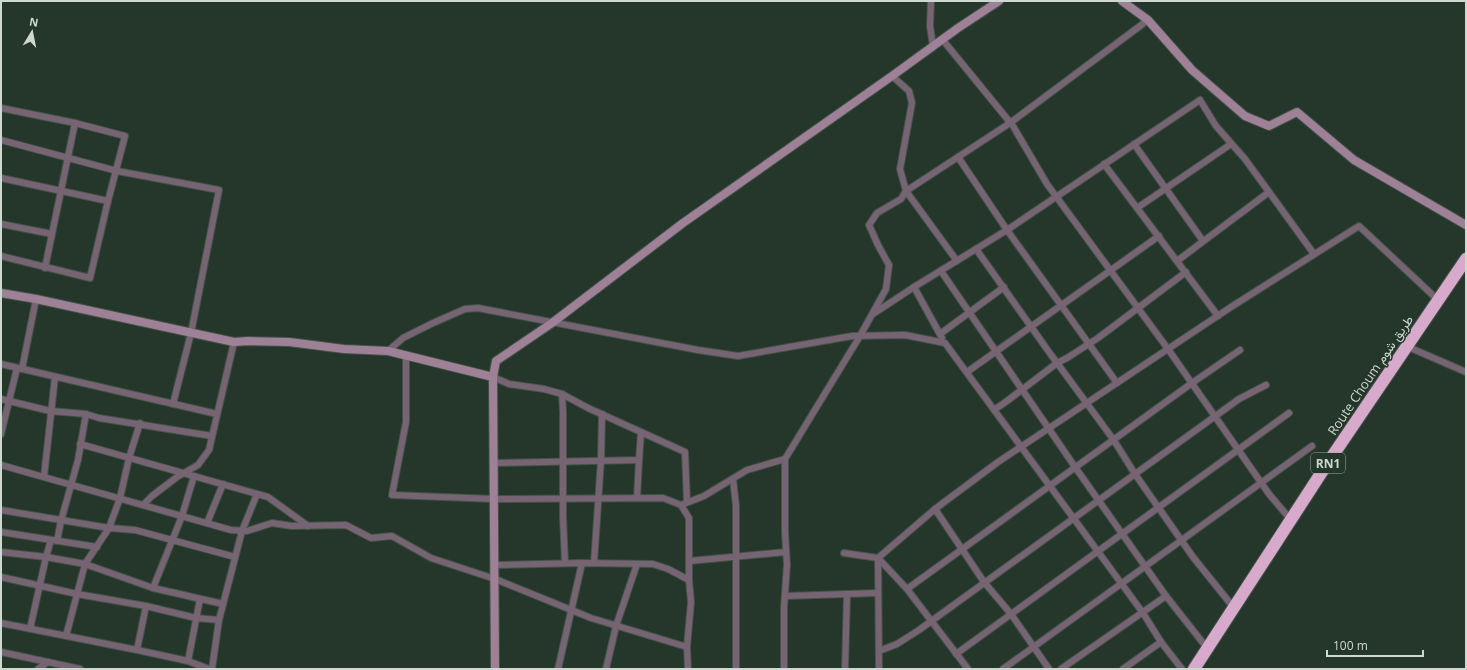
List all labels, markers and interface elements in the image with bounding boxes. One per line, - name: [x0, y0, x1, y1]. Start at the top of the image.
- north arrow: [12, 12, 52, 52]
- text: N: [28, 13, 40, 30]
- street label: Route Choum طريق شوم: [1323, 311, 1417, 439]
- road number: RN1: [1311, 453, 1345, 473]
- scale bar: [1327, 632, 1423, 658]
- text: 100 m: [1333, 637, 1368, 654]

